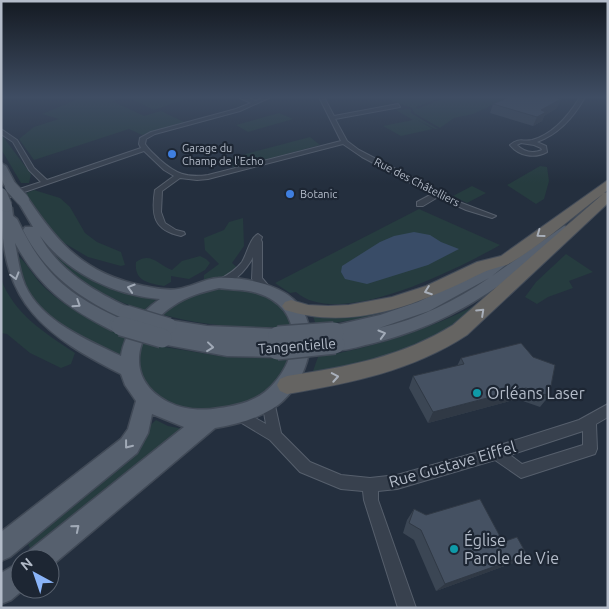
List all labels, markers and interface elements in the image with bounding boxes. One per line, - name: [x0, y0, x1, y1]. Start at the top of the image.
- place label: Garage du Champ de l'Echo: [182, 142, 264, 167]
- marker: Garage du Champ de l'Echo: [166, 148, 178, 160]
- street label: Rue des Châtelliers: [372, 155, 462, 209]
- marker: Botanic: [284, 188, 296, 200]
- place label: Botanic: [300, 188, 337, 200]
- one-way arrow: [536, 228, 546, 237]
- one-way arrow: [9, 271, 19, 279]
- one-way arrow: [127, 283, 135, 293]
- one-way arrow: [424, 285, 433, 295]
- one-way arrow: [71, 298, 81, 307]
- one-way arrow: [475, 309, 484, 318]
- one-way arrow: [378, 329, 387, 340]
- street label: Tangentielle: [258, 335, 336, 357]
- one-way arrow: [206, 341, 214, 352]
- one-way arrow: [330, 373, 339, 383]
- place label: Orléans Laser: [487, 384, 585, 402]
- marker: Orléans Laser: [471, 387, 483, 399]
- street label: Rue Gustave Eiffel: [387, 437, 517, 491]
- one-way arrow: [126, 439, 134, 448]
- one-way arrow: [71, 524, 80, 533]
- place label: Église Parole de Vie: [464, 529, 559, 567]
- marker: Église Parole de Vie: [448, 543, 460, 555]
- north arrow: [10, 549, 60, 599]
- text: N: [17, 555, 36, 574]

